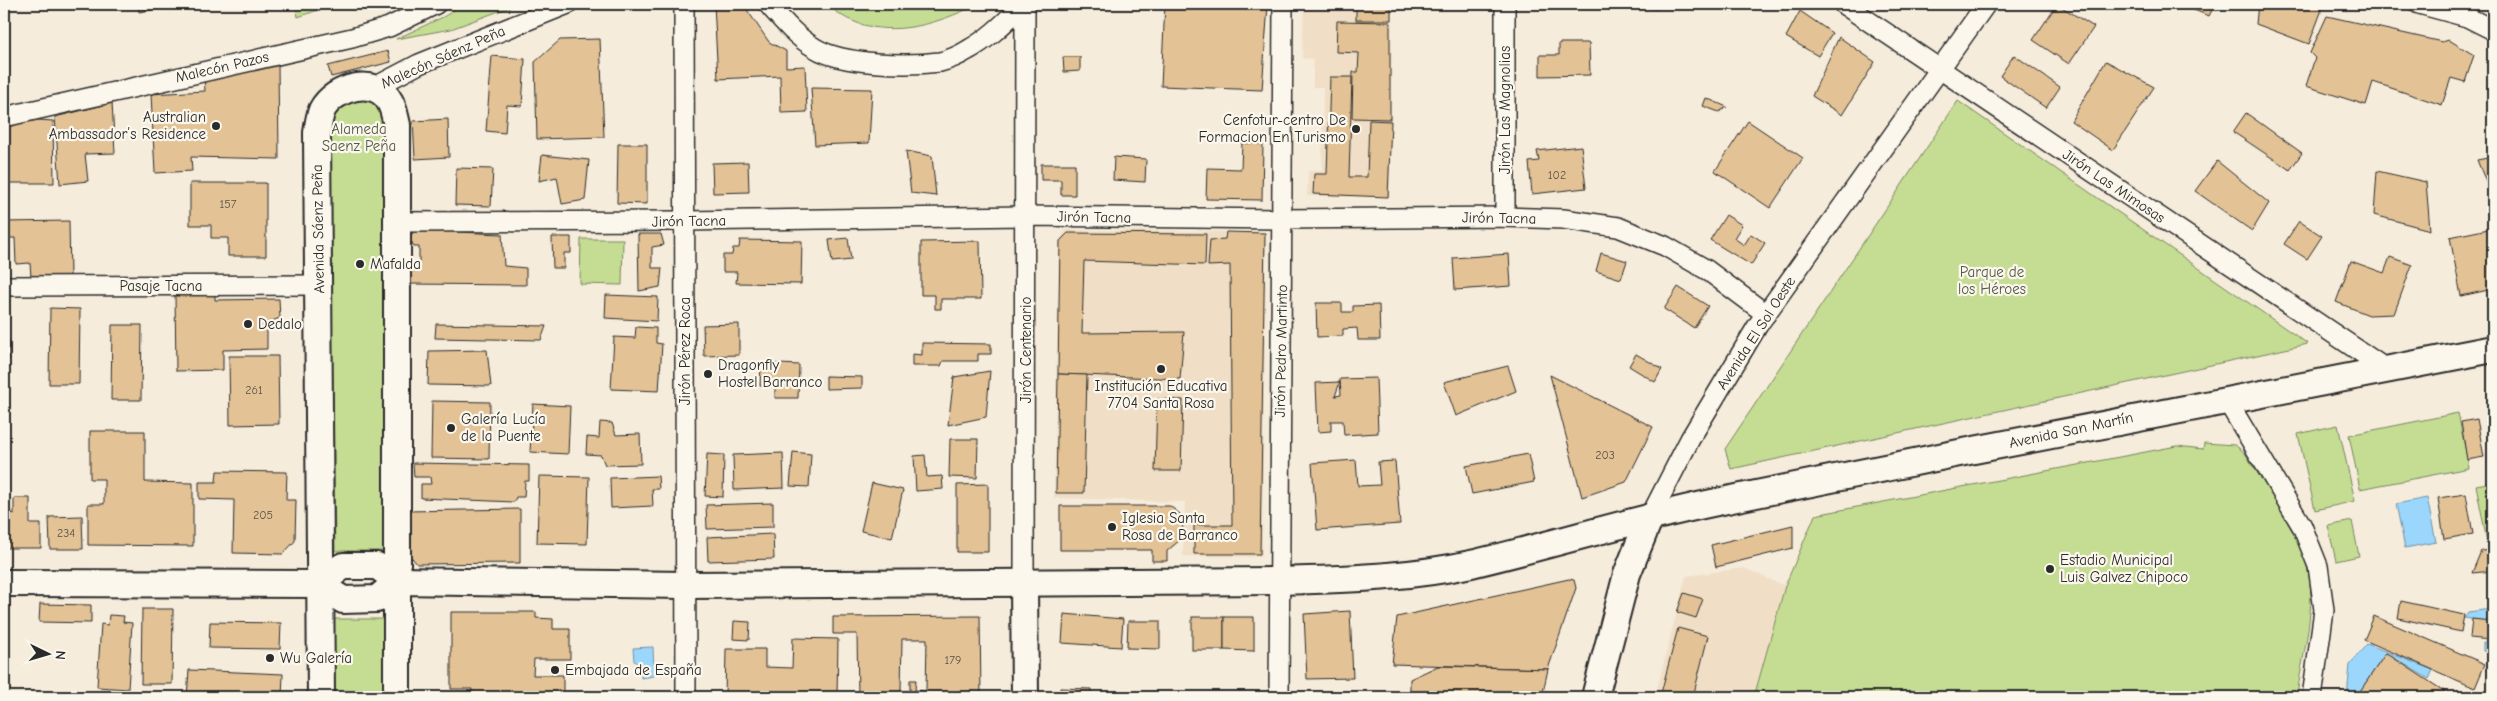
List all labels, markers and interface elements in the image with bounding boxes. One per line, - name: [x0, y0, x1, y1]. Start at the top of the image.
- street label: Malecón Sáenz Peña: [378, 21, 508, 93]
- street label: Jirón Las Magnolias: [1496, 46, 1514, 174]
- street label: Malecón Pazos: [174, 48, 270, 86]
- place label: Australian Ambassador’s Residence: [49, 108, 206, 143]
- place label: Cenfotur-centro De Formacion En Turismo: [1199, 111, 1346, 146]
- marker: Australian Ambassador’s Residence: [210, 120, 222, 132]
- park label: Alameda Saenz Peña: [322, 120, 396, 155]
- marker: Cenfotur-centro De Formacion En Turismo: [1350, 123, 1362, 135]
- street label: Jirón Las Mimosas: [2059, 145, 2169, 227]
- street label: Avenida Sáenz Peña: [308, 164, 328, 294]
- house number: 102: [1548, 168, 1566, 182]
- house number: 157: [220, 197, 237, 211]
- street label: Jirón Tacna: [1057, 207, 1131, 227]
- street label: Jirón Tacna: [1462, 208, 1536, 228]
- street label: Jirón Tacna: [652, 211, 726, 231]
- place label: Mafalda: [370, 255, 421, 273]
- marker: Mafalda: [354, 258, 366, 270]
- park label: Parque de los Héroes: [1958, 263, 2026, 298]
- street label: Avenida El Sol Oeste: [1713, 273, 1800, 393]
- street label: Pasaje Tacna: [120, 277, 202, 295]
- street label: Jirón Pedro Martinto: [1271, 284, 1291, 418]
- street label: Jirón Pérez Roca: [676, 297, 694, 405]
- street label: Jirón Centenario: [1017, 297, 1035, 403]
- place label: Dedalo: [258, 315, 302, 333]
- marker: Dedalo: [242, 318, 254, 330]
- place label: Dragonfly Hostel Barranco: [718, 356, 823, 391]
- marker: Institución Educativa 7704 Santa Rosa: [1155, 363, 1167, 375]
- marker: Dragonfly Hostel Barranco: [702, 368, 714, 380]
- place label: Institución Educativa 7704 Santa Rosa: [1095, 377, 1227, 412]
- house number: 261: [245, 383, 263, 397]
- street label: Avenida San Martín: [2007, 408, 2135, 452]
- place label: Galería Lucía de la Puente: [461, 410, 546, 445]
- marker: Galería Lucía de la Puente: [445, 422, 457, 434]
- house number: 203: [1595, 448, 1615, 462]
- house number: 205: [253, 508, 273, 522]
- place label: Iglesia Santa Rosa de Barranco: [1122, 509, 1238, 544]
- marker: Iglesia Santa Rosa de Barranco: [1106, 521, 1118, 533]
- house number: 234: [57, 526, 75, 540]
- place label: Estadio Municipal Luis Galvez Chipoco: [2060, 551, 2188, 586]
- marker: Estadio Municipal Luis Galvez Chipoco: [2044, 563, 2056, 575]
- north arrow: [22, 628, 72, 678]
- place label: Wu Galería: [280, 649, 352, 667]
- text: N: [52, 650, 69, 660]
- marker: Wu Galería: [264, 652, 276, 664]
- house number: 179: [945, 653, 961, 667]
- place label: Embajada de España: [565, 661, 702, 679]
- marker: Embajada de España: [549, 664, 561, 676]

